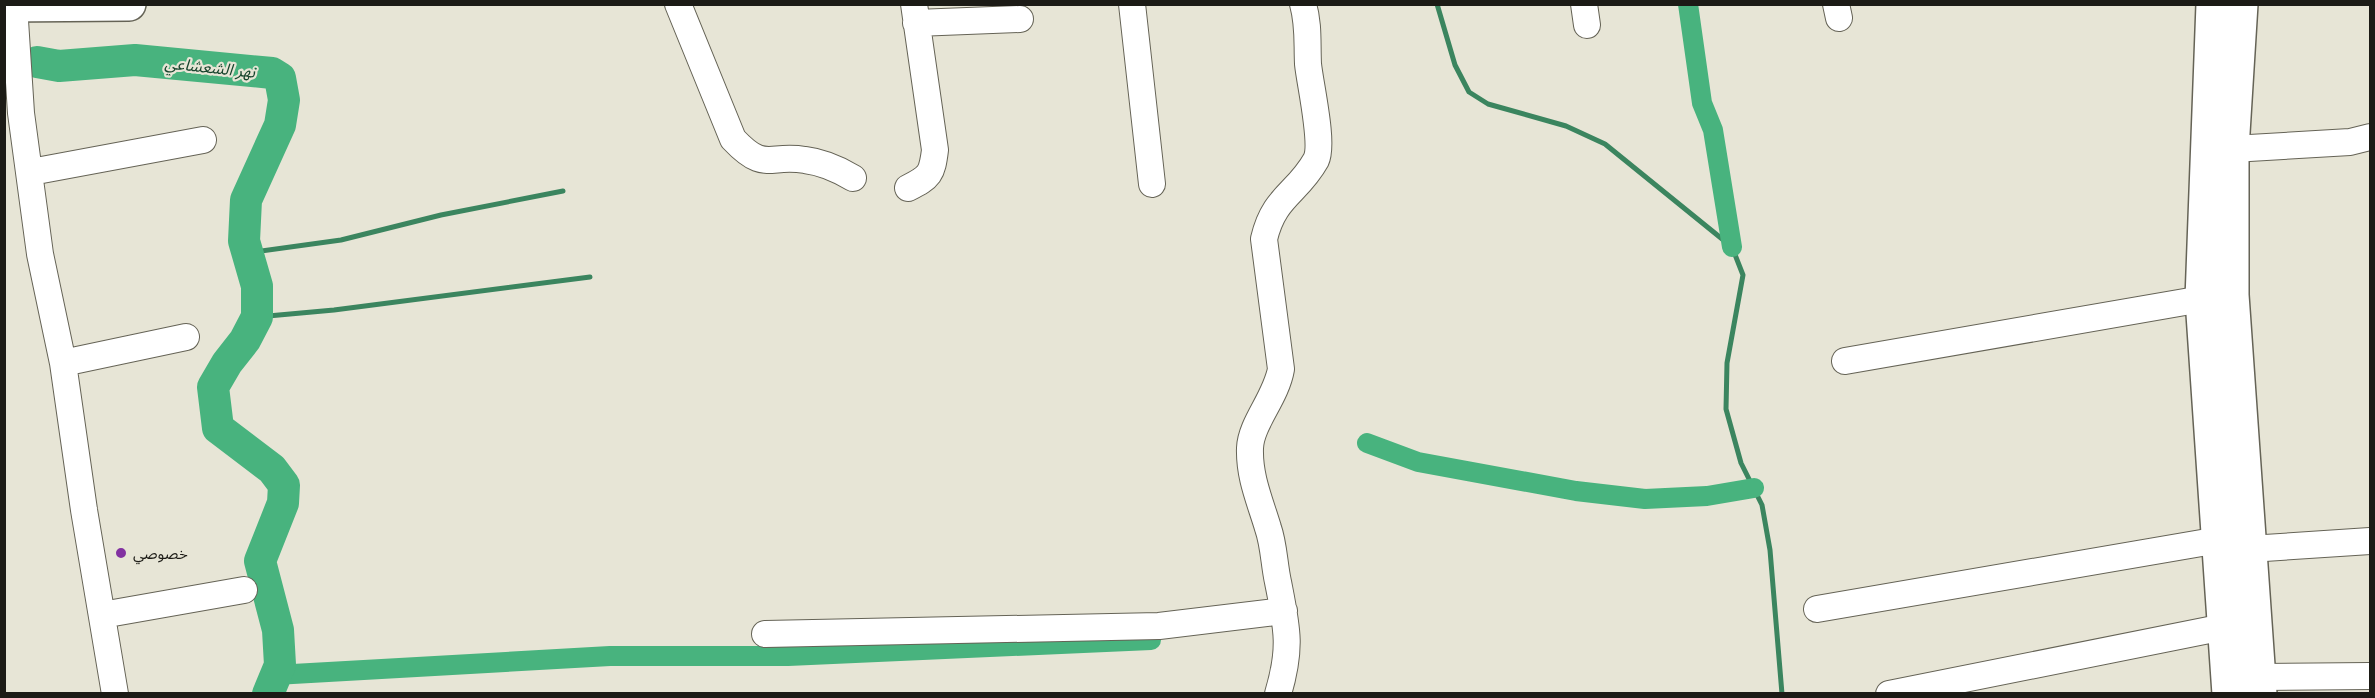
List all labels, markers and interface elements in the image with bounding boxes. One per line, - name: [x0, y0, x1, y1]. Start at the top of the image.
- water label: نهر الشعشاعي: [163, 51, 258, 86]
- place label: خصوصي: [133, 543, 188, 565]
- marker: خصوصي: [114, 546, 128, 560]

